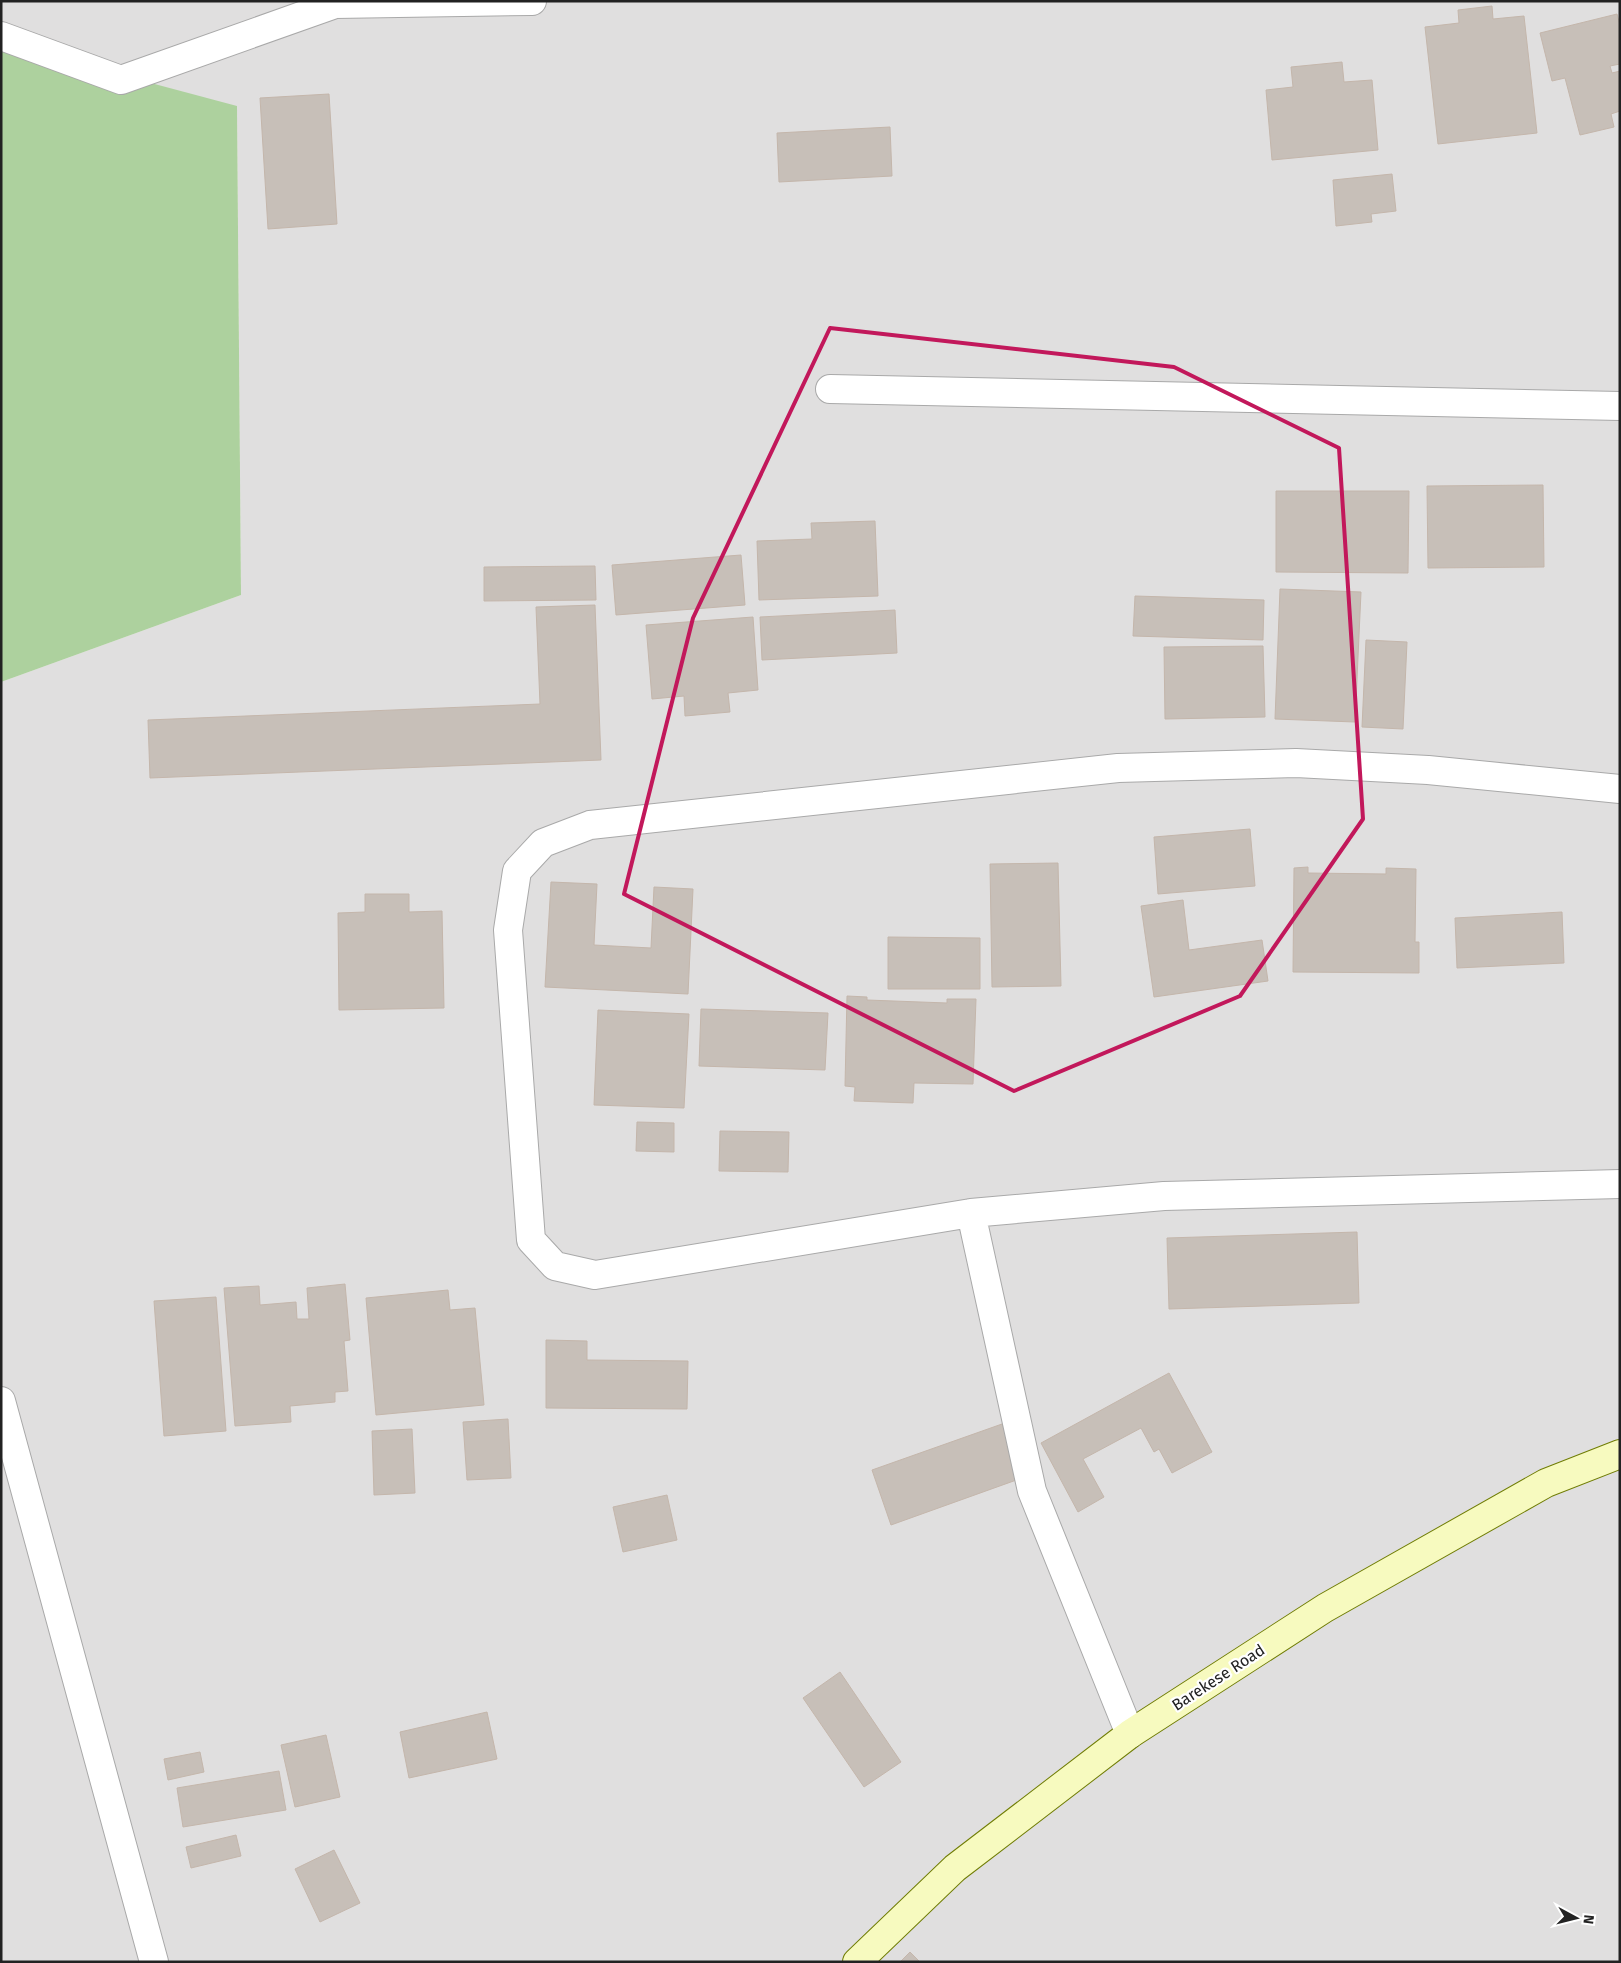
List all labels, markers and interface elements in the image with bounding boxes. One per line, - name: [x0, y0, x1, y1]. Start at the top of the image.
- street label: Barekese Road: [1168, 1640, 1268, 1715]
- north arrow: [1551, 1893, 1601, 1943]
- text: N: [1579, 1914, 1597, 1925]

